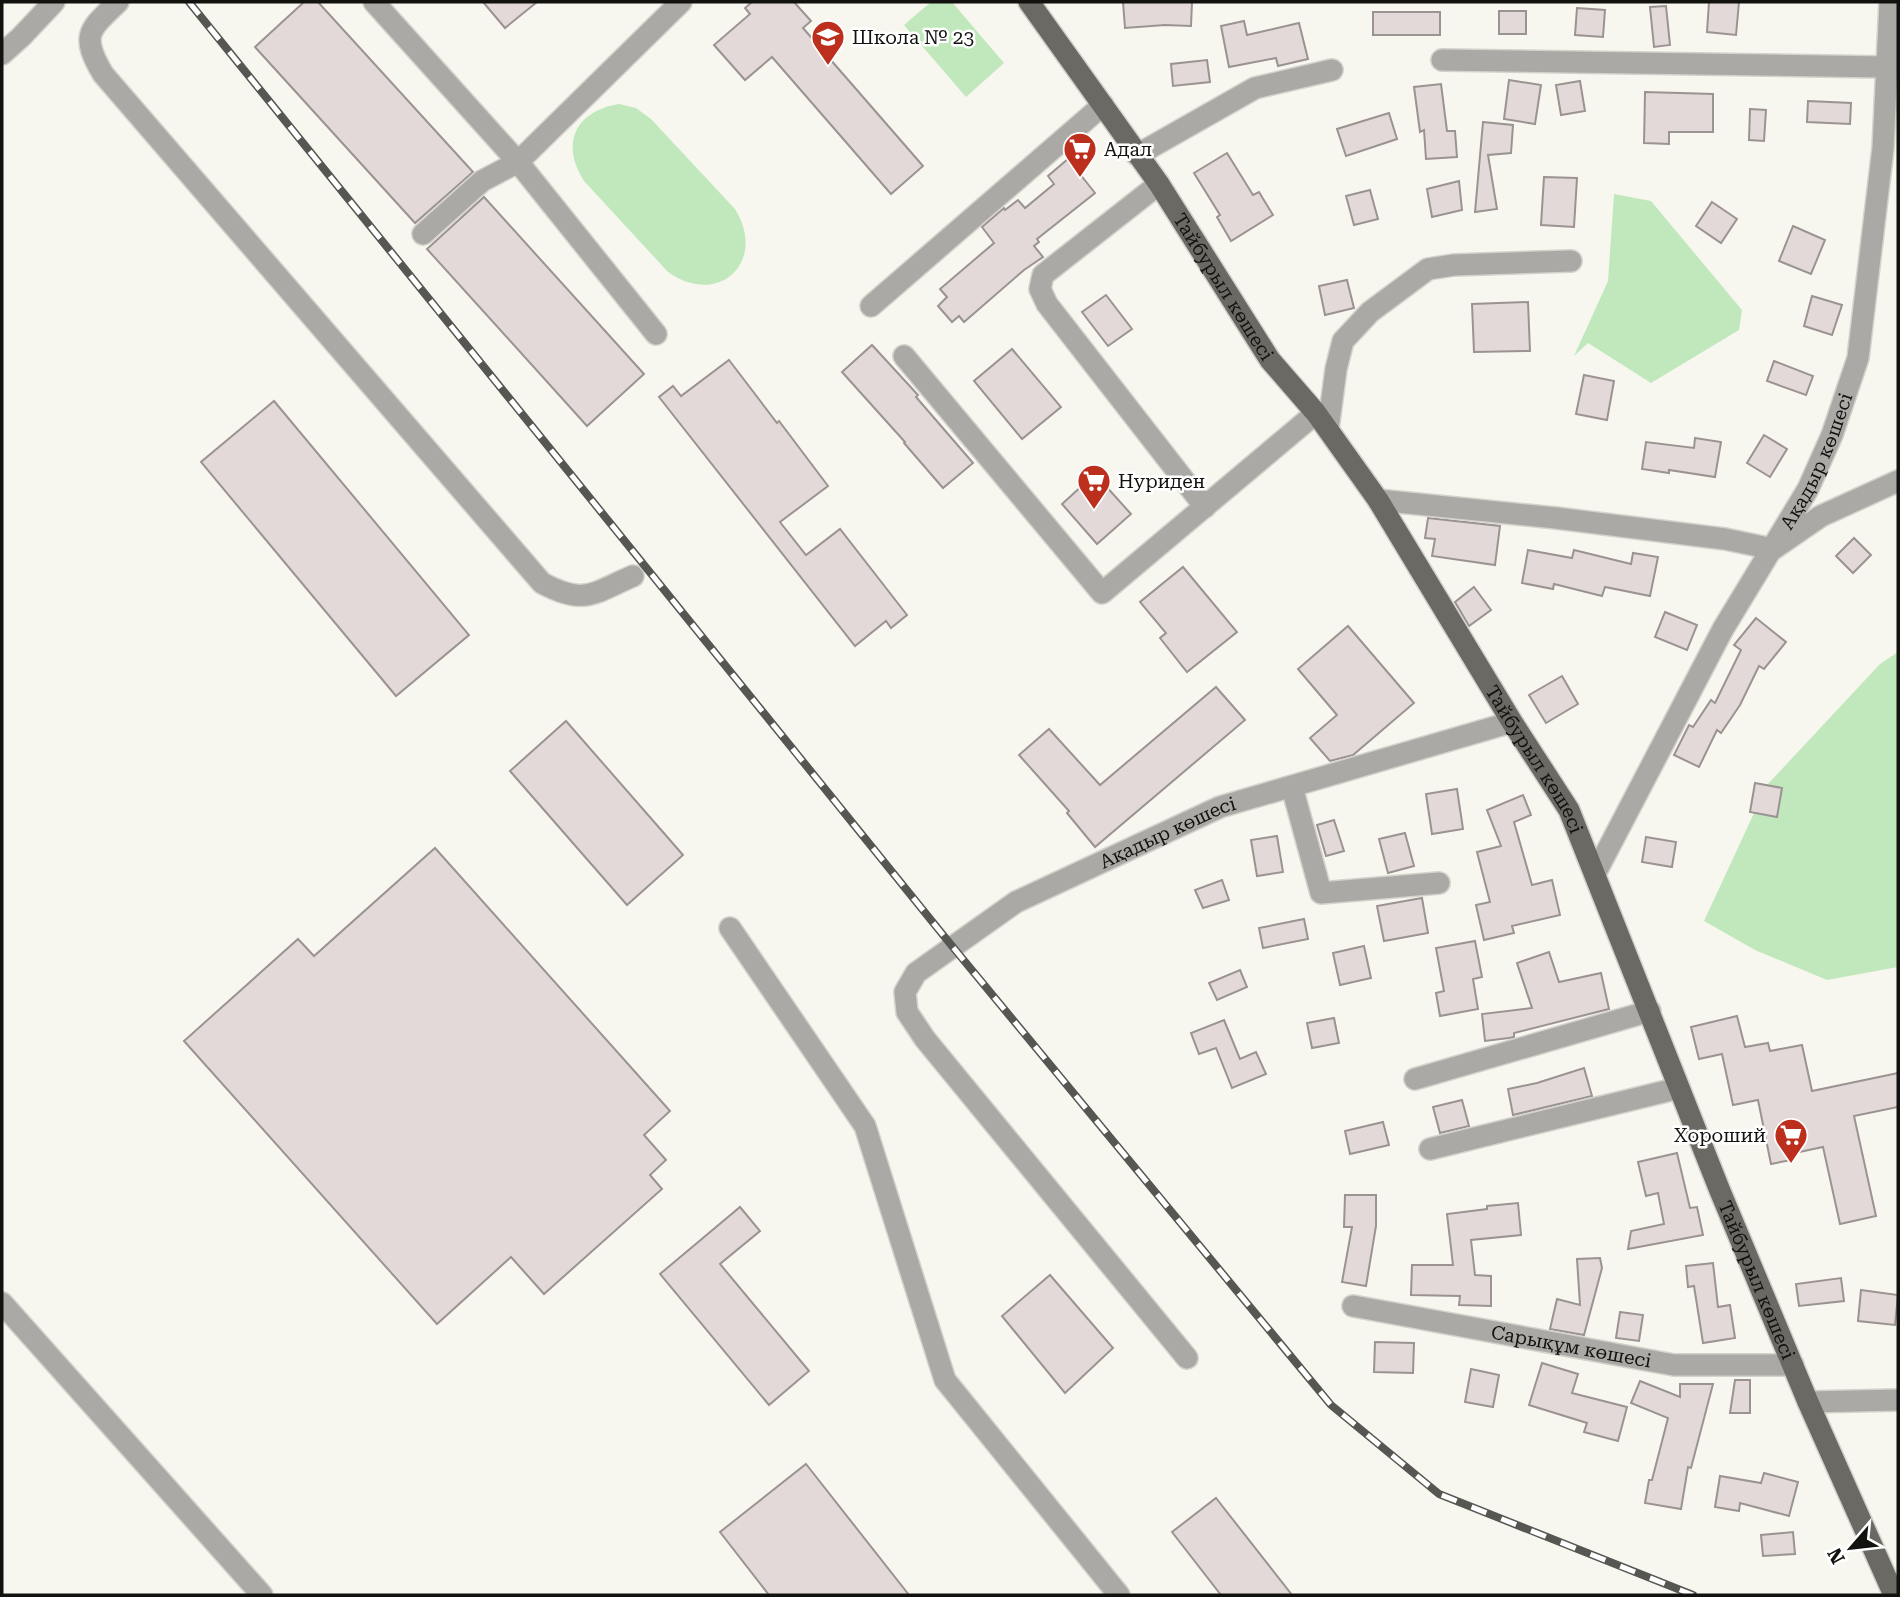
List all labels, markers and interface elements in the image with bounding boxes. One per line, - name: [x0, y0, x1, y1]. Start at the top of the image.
- school or university icon: Школа № 23: [809, 18, 847, 67]
- place label: Школа № 23: [852, 26, 974, 49]
- supermarket icon: Адал: [1061, 130, 1099, 179]
- place label: Адал: [1104, 138, 1152, 161]
- street label: Тайбурыл көшесі: [1168, 209, 1278, 365]
- street label: Ақадыр көшесі: [1775, 390, 1857, 533]
- supermarket icon: Нуриден: [1075, 462, 1113, 511]
- place label: Нуриден: [1118, 470, 1205, 493]
- street label: Тайбурыл көшесі: [1481, 681, 1588, 837]
- street label: Ақадыр көшесі: [1096, 792, 1239, 874]
- supermarket icon: Хороший: [1772, 1116, 1810, 1165]
- place label: Хороший: [1674, 1124, 1766, 1147]
- street label: Тайбурыл көшесі: [1713, 1197, 1800, 1363]
- street label: Сарықұм көшесі: [1489, 1321, 1653, 1373]
- north arrow: [1816, 1513, 1886, 1583]
- text: N: [1823, 1544, 1850, 1568]

